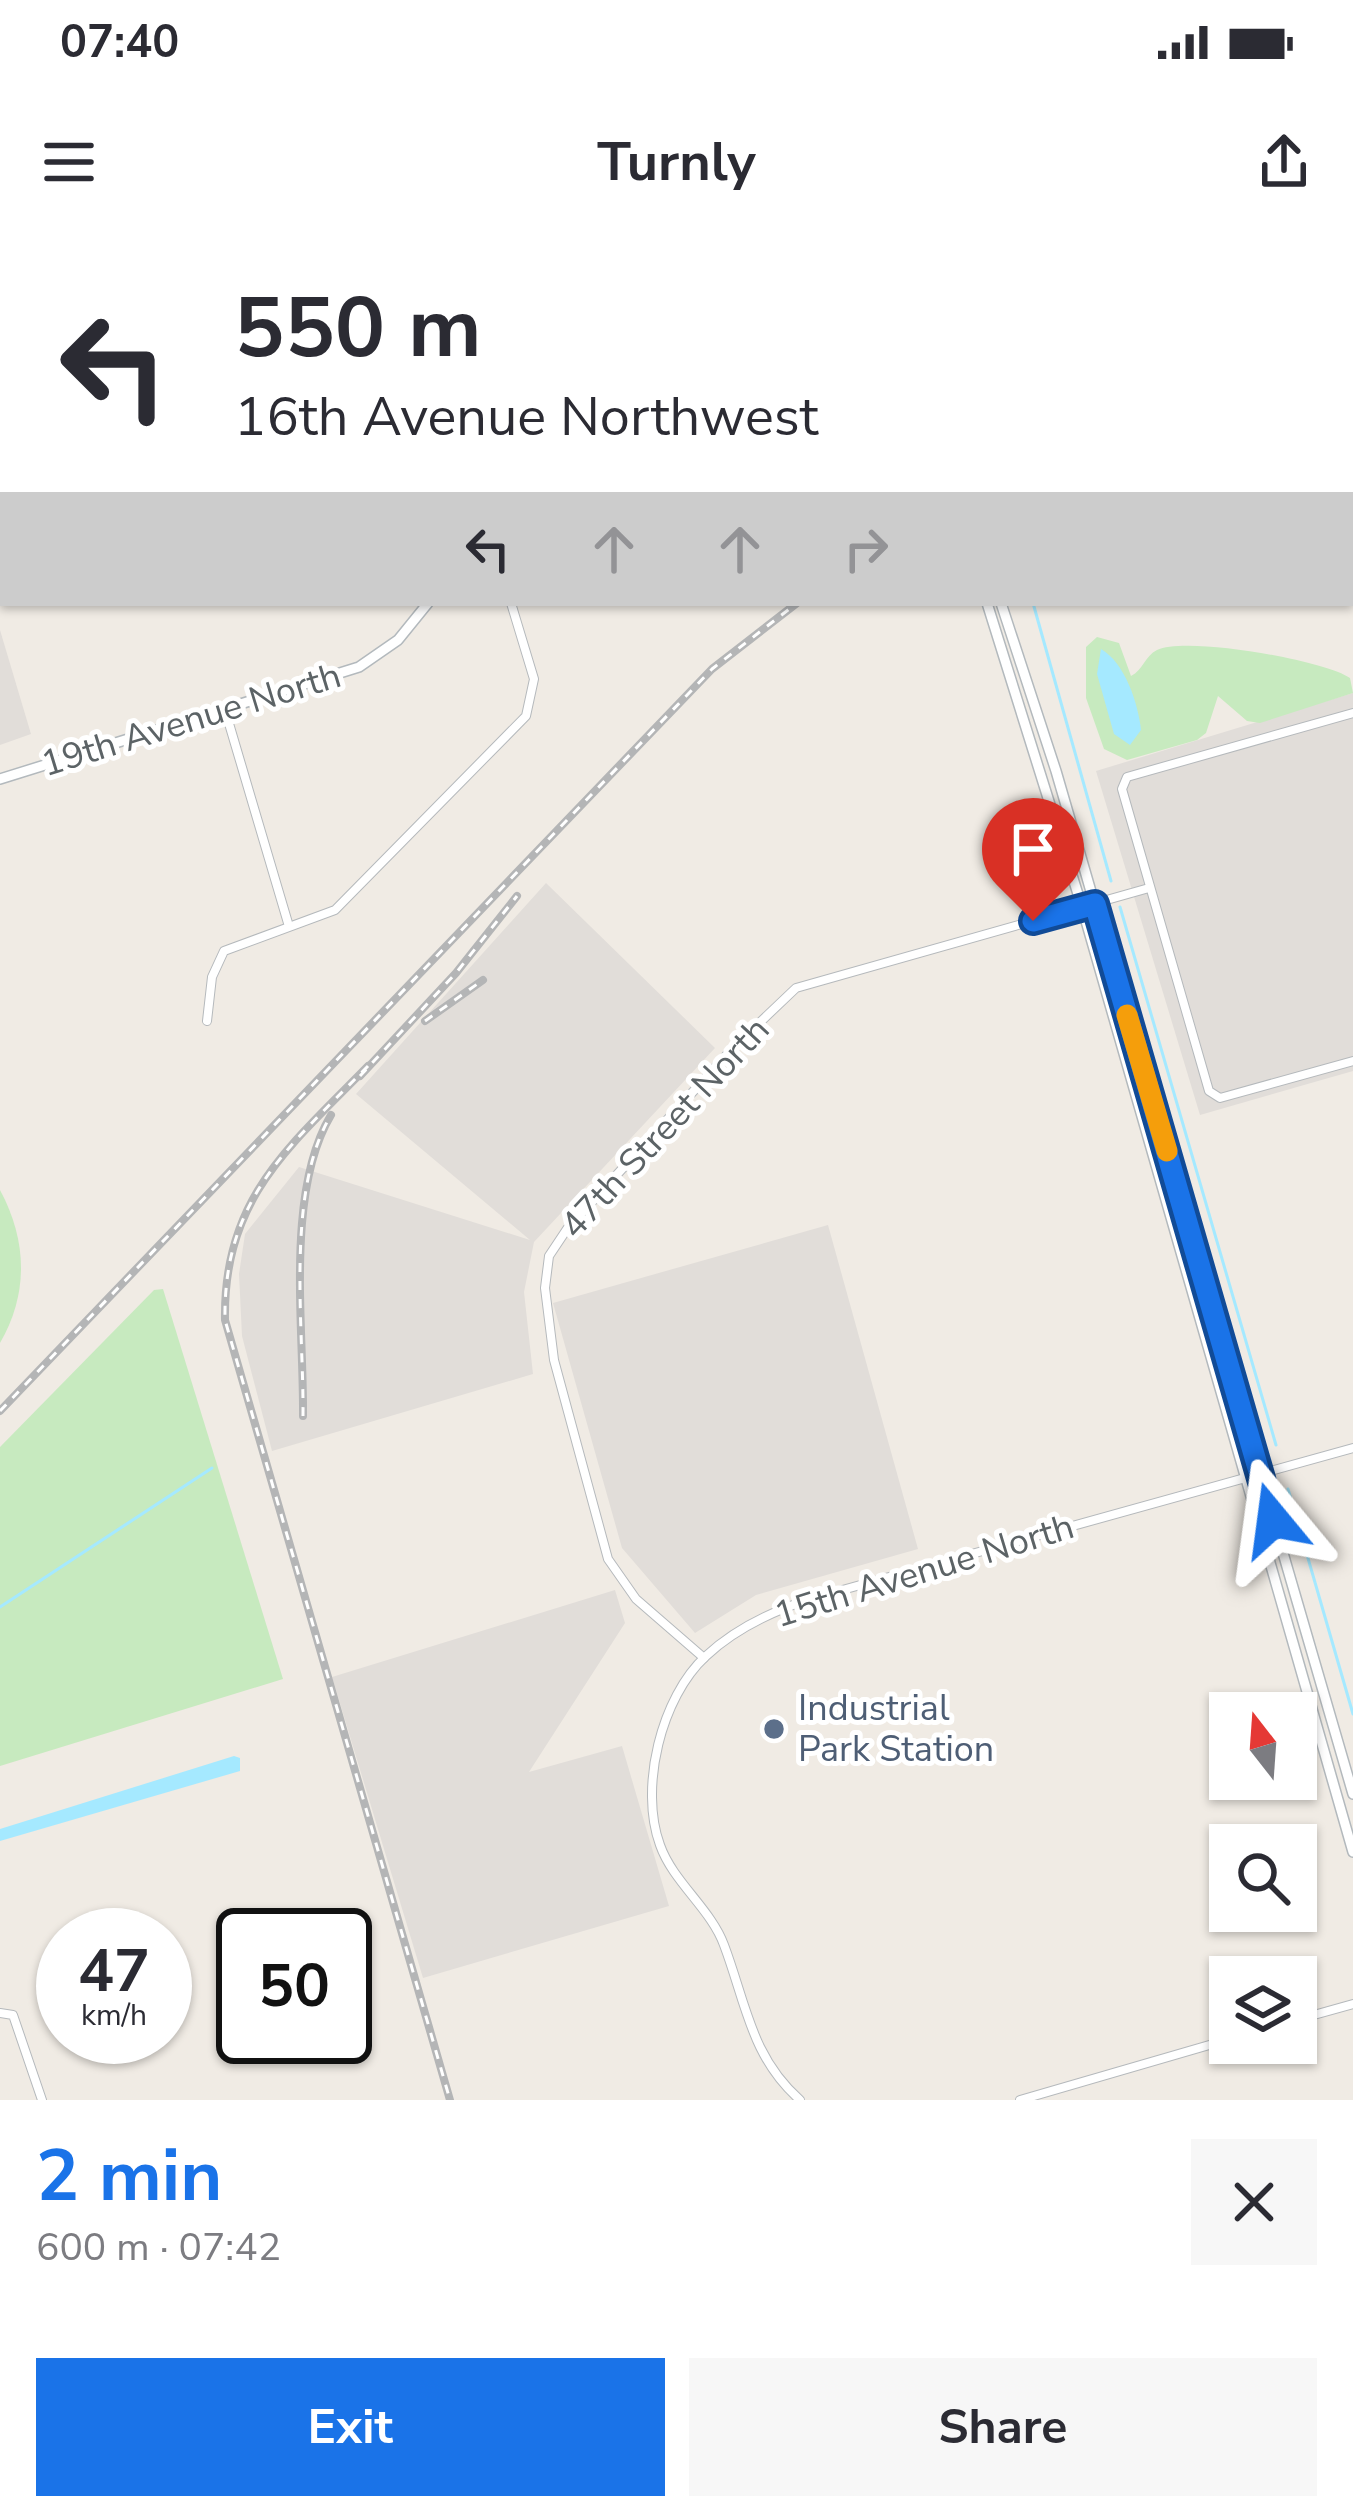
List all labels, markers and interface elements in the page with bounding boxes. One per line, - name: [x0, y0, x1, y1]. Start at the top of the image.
- text: 07:40: [60, 12, 179, 73]
- text: Turnly: [597, 125, 756, 199]
- icon: menu: [36, 129, 102, 195]
- icon: share: [1251, 129, 1317, 195]
- text: 550 m: [234, 271, 482, 386]
- icon: left: [36, 288, 192, 444]
- text: 16th Avenue Northwest: [234, 380, 818, 454]
- icon: left: [455, 516, 521, 582]
- icon: ahead: [581, 516, 647, 582]
- icon: ahead: [707, 516, 773, 582]
- icon: right: [833, 516, 899, 582]
- street label: 19th Avenue North: [35, 651, 347, 789]
- pin: [982, 798, 1084, 921]
- icon: arrive: [1000, 816, 1066, 882]
- street label: 47th Street North: [549, 1007, 781, 1249]
- position arrow: [1210, 1457, 1336, 1583]
- street label: 15th Avenue North: [768, 1502, 1080, 1640]
- place label: Industrial Park Station: [798, 1684, 994, 1774]
- north arrow: [1209, 1692, 1317, 1800]
- map controls: [1209, 1692, 1317, 2064]
- marker: Industrial Park Station: [761, 1716, 787, 1742]
- button: search: [1209, 1824, 1317, 1932]
- speed limit sign: 50: [216, 1908, 372, 2064]
- text: 47: [78, 1930, 150, 2012]
- button: layers: [1209, 1956, 1317, 2064]
- text: km/h: [81, 1995, 147, 2036]
- text: 2 min: [36, 2127, 222, 2225]
- button: close: [1191, 2139, 1317, 2265]
- text: 600 m · 07:42: [36, 2221, 281, 2274]
- button: Exit: [36, 2358, 665, 2496]
- button: Share: [689, 2358, 1317, 2496]

